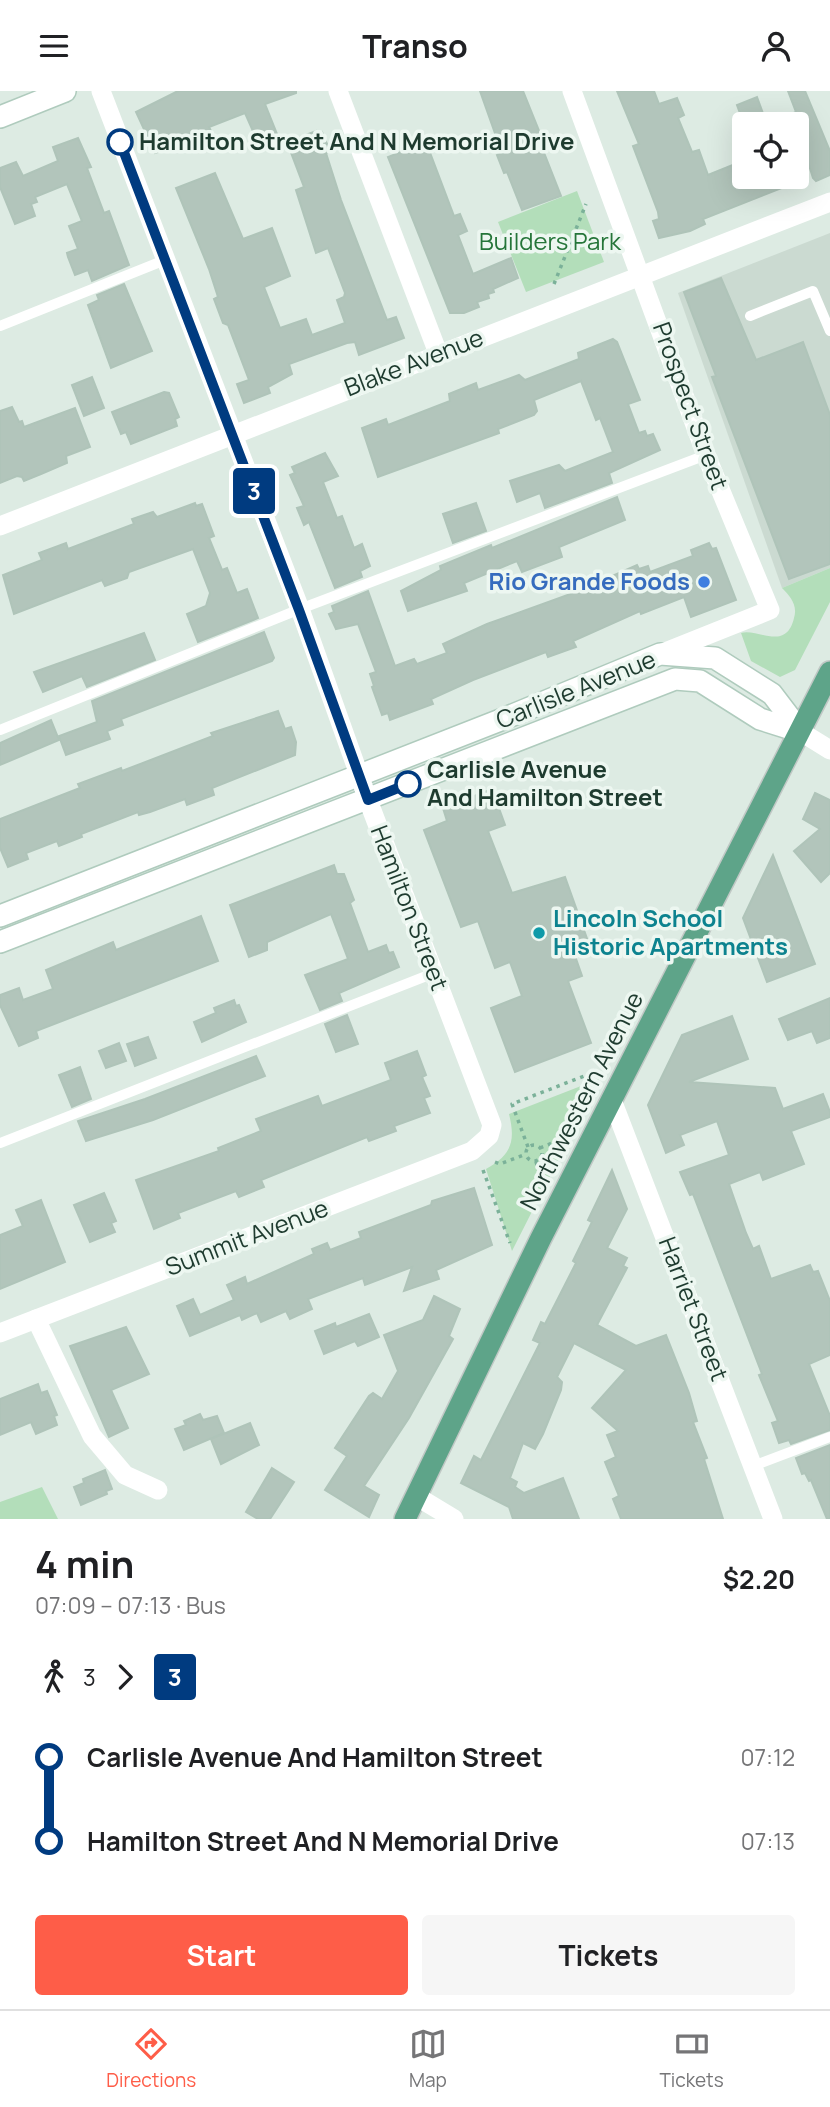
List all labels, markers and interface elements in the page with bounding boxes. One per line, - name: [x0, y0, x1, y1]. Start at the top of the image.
- text: Transo: [362, 24, 468, 68]
- icon: menu: [35, 27, 73, 65]
- icon: person: [757, 27, 795, 65]
- map controls: [732, 112, 809, 189]
- button: locate: [732, 112, 809, 189]
- place label: Hamilton Street And N Memorial Drive: [139, 124, 575, 157]
- marker: Hamilton Street And N Memorial Drive: [107, 129, 133, 155]
- park label: Builders Park: [479, 224, 622, 257]
- street label: Prospect Street: [646, 317, 737, 494]
- street label: Blake Avenue: [339, 320, 488, 403]
- line badge: 3: [231, 468, 277, 514]
- text: 3: [247, 474, 261, 507]
- place label: Rio Grande Foods: [489, 564, 690, 597]
- marker: Rio Grande Foods: [696, 574, 712, 590]
- street label: Carlisle Avenue: [491, 642, 660, 736]
- place label: Carlisle Avenue And Hamilton Street: [427, 752, 663, 813]
- marker: Carlisle Avenue And Hamilton Street: [395, 771, 421, 797]
- street label: Hamilton Street: [364, 820, 457, 995]
- place label: Lincoln School Historic Apartments: [553, 901, 788, 962]
- marker: Lincoln School Historic Apartments: [531, 925, 547, 941]
- street label: Northwestern Avenue: [511, 986, 650, 1215]
- street label: Summit Avenue: [160, 1190, 333, 1283]
- street label: Harriet Street: [652, 1232, 737, 1385]
- text: 4 min: [35, 1537, 134, 1589]
- text: $2.20: [723, 1561, 795, 1597]
- text: 07:09 – 07:13 · Bus: [35, 1589, 226, 1621]
- icon: walk: [35, 1658, 73, 1696]
- icon: forward: [106, 1658, 144, 1696]
- text: 3: [168, 1660, 182, 1693]
- text: 3: [83, 1661, 96, 1693]
- text: Carlisle Avenue And Hamilton Street: [87, 1739, 543, 1775]
- text: 07:12: [740, 1741, 795, 1773]
- text: Hamilton Street And N Memorial Drive: [87, 1823, 559, 1859]
- text: 07:13: [741, 1825, 795, 1857]
- button: Start: [35, 1915, 408, 1995]
- button: Tickets: [422, 1915, 795, 1995]
- tab: Directions: [106, 2025, 196, 2093]
- tab: Map: [409, 2025, 447, 2093]
- tab: Tickets: [659, 2025, 724, 2093]

